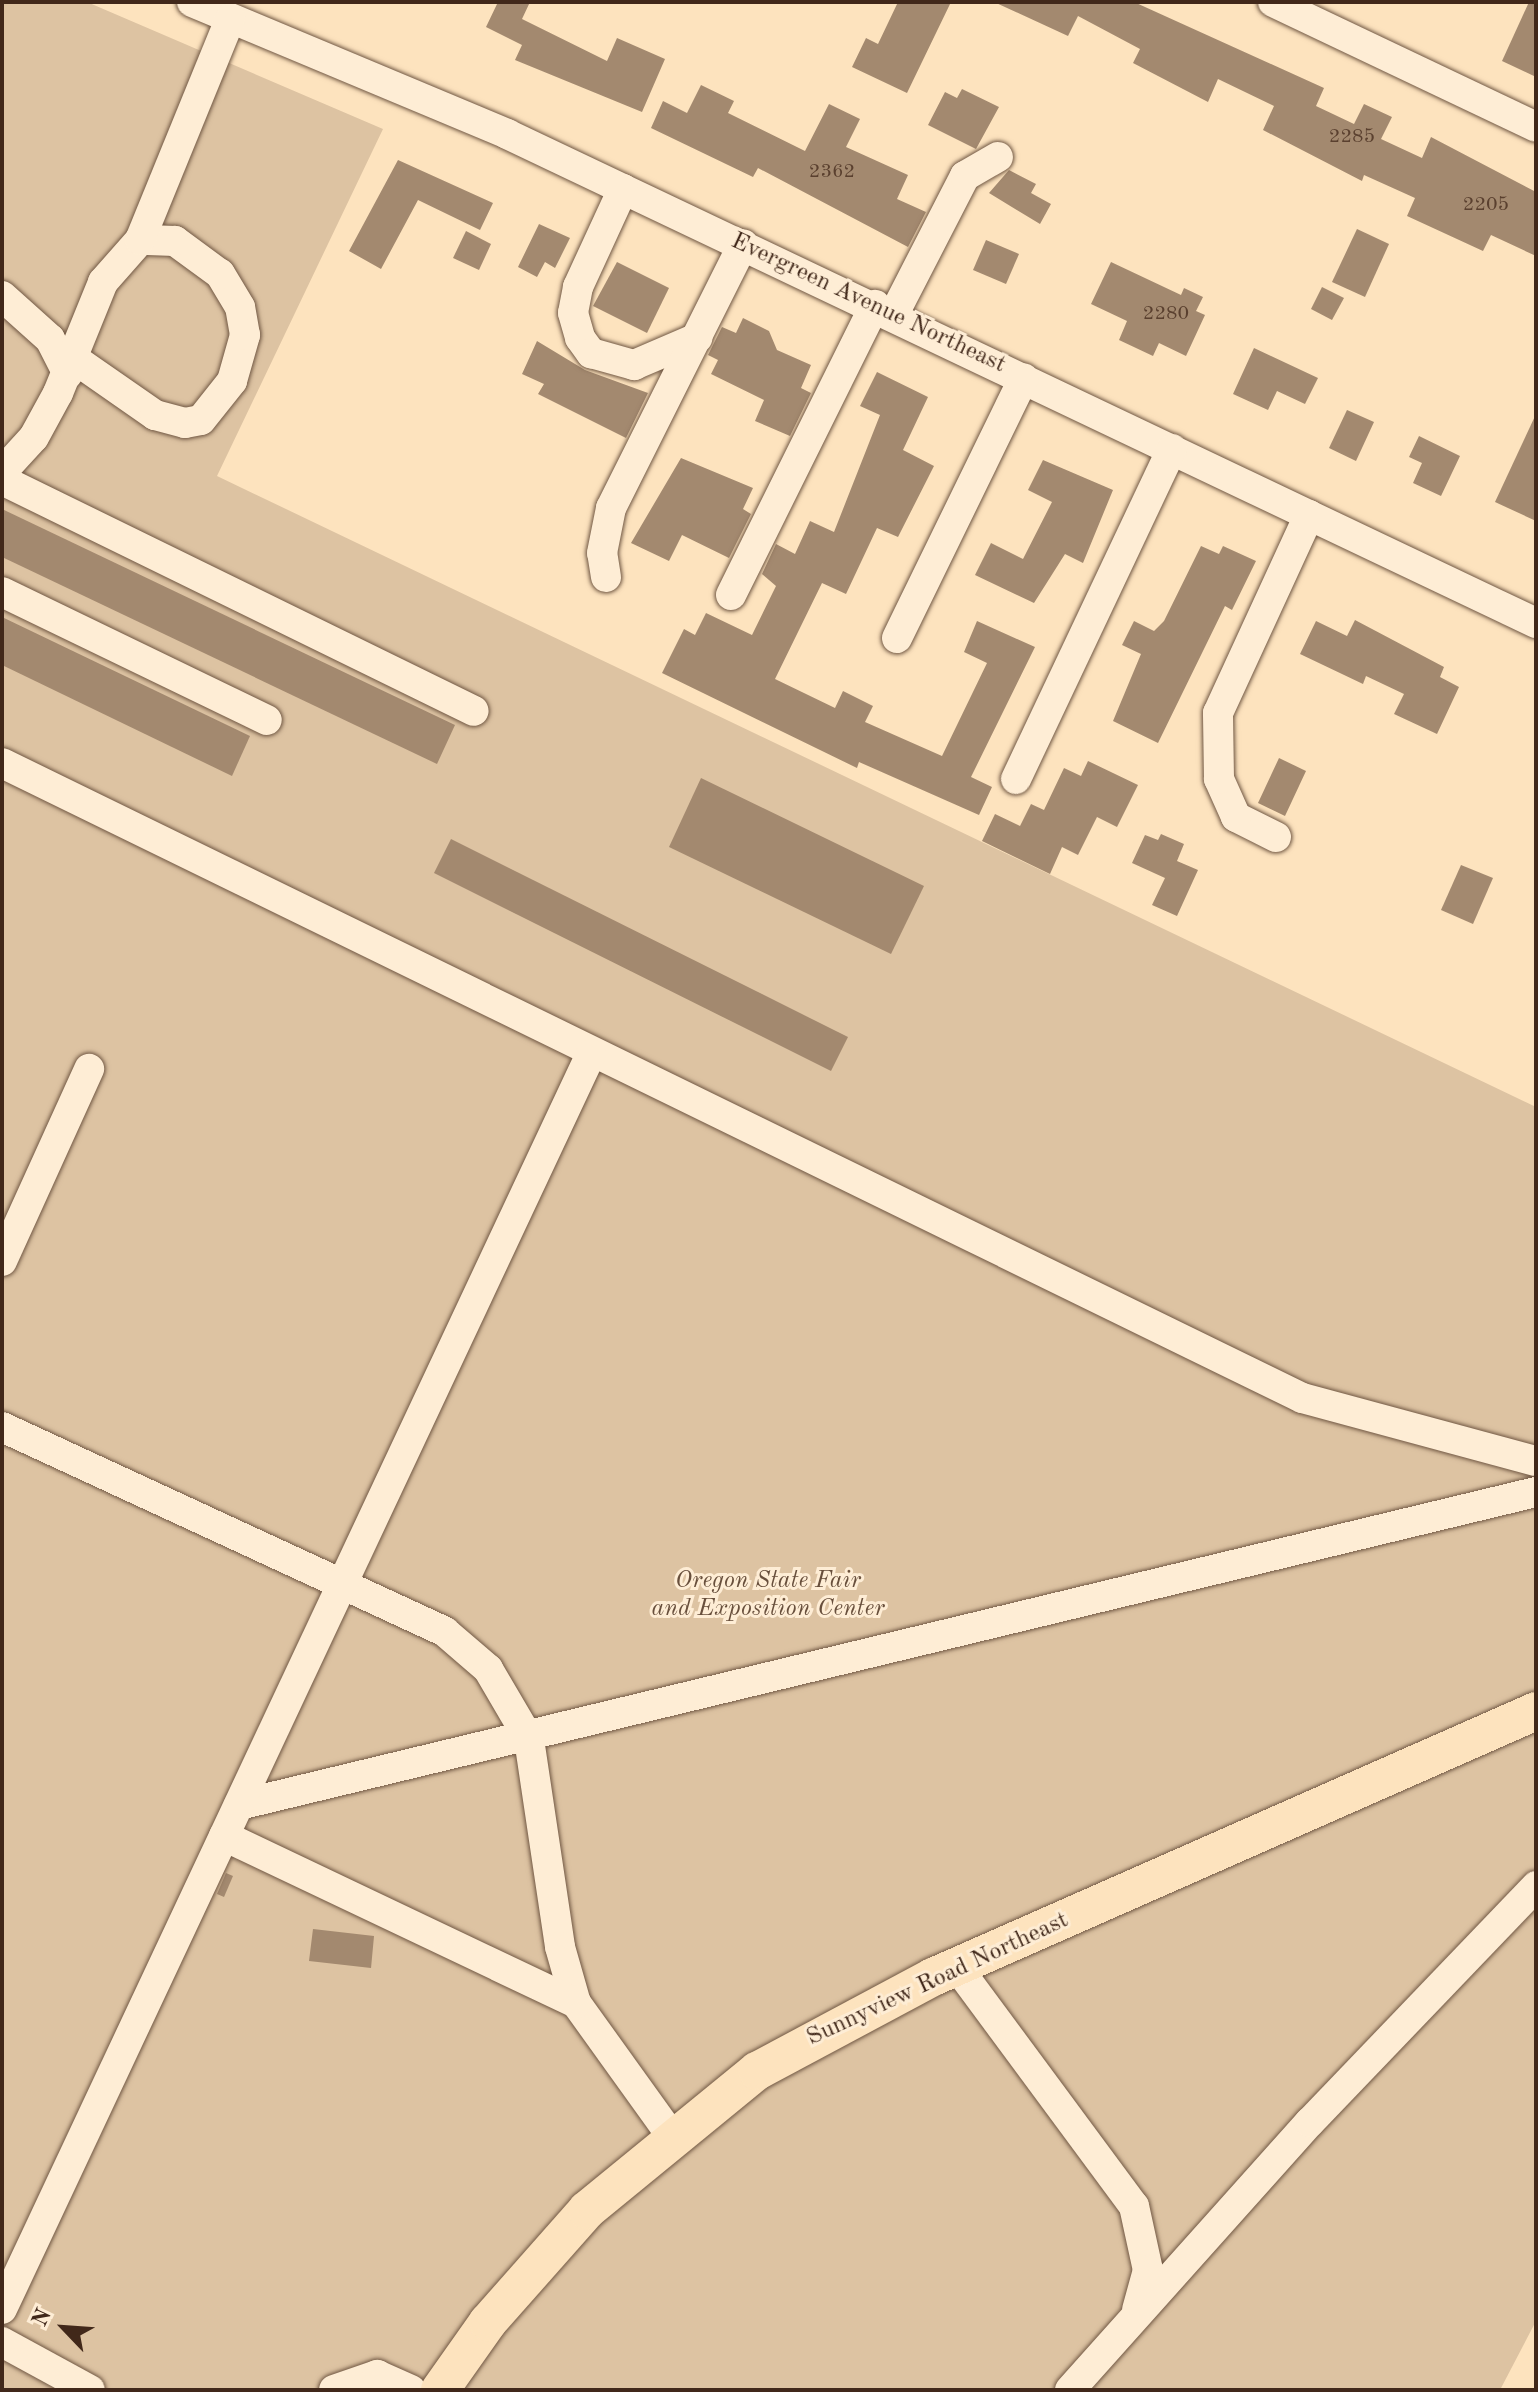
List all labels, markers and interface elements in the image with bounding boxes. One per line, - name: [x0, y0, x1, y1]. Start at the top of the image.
- house number: 2285: [1329, 125, 1375, 149]
- house number: 2362: [809, 160, 855, 184]
- house number: 2205: [1463, 193, 1509, 217]
- street label: Evergreen Avenue Northeast: [726, 228, 1010, 380]
- house number: 2280: [1143, 302, 1189, 326]
- park label: Oregon State Fair and Exposition Center: [651, 1568, 885, 1624]
- street label: Sunnyview Road Northeast: [803, 1907, 1073, 2053]
- north arrow: [24, 2288, 104, 2368]
- text: N: [29, 2306, 56, 2330]

